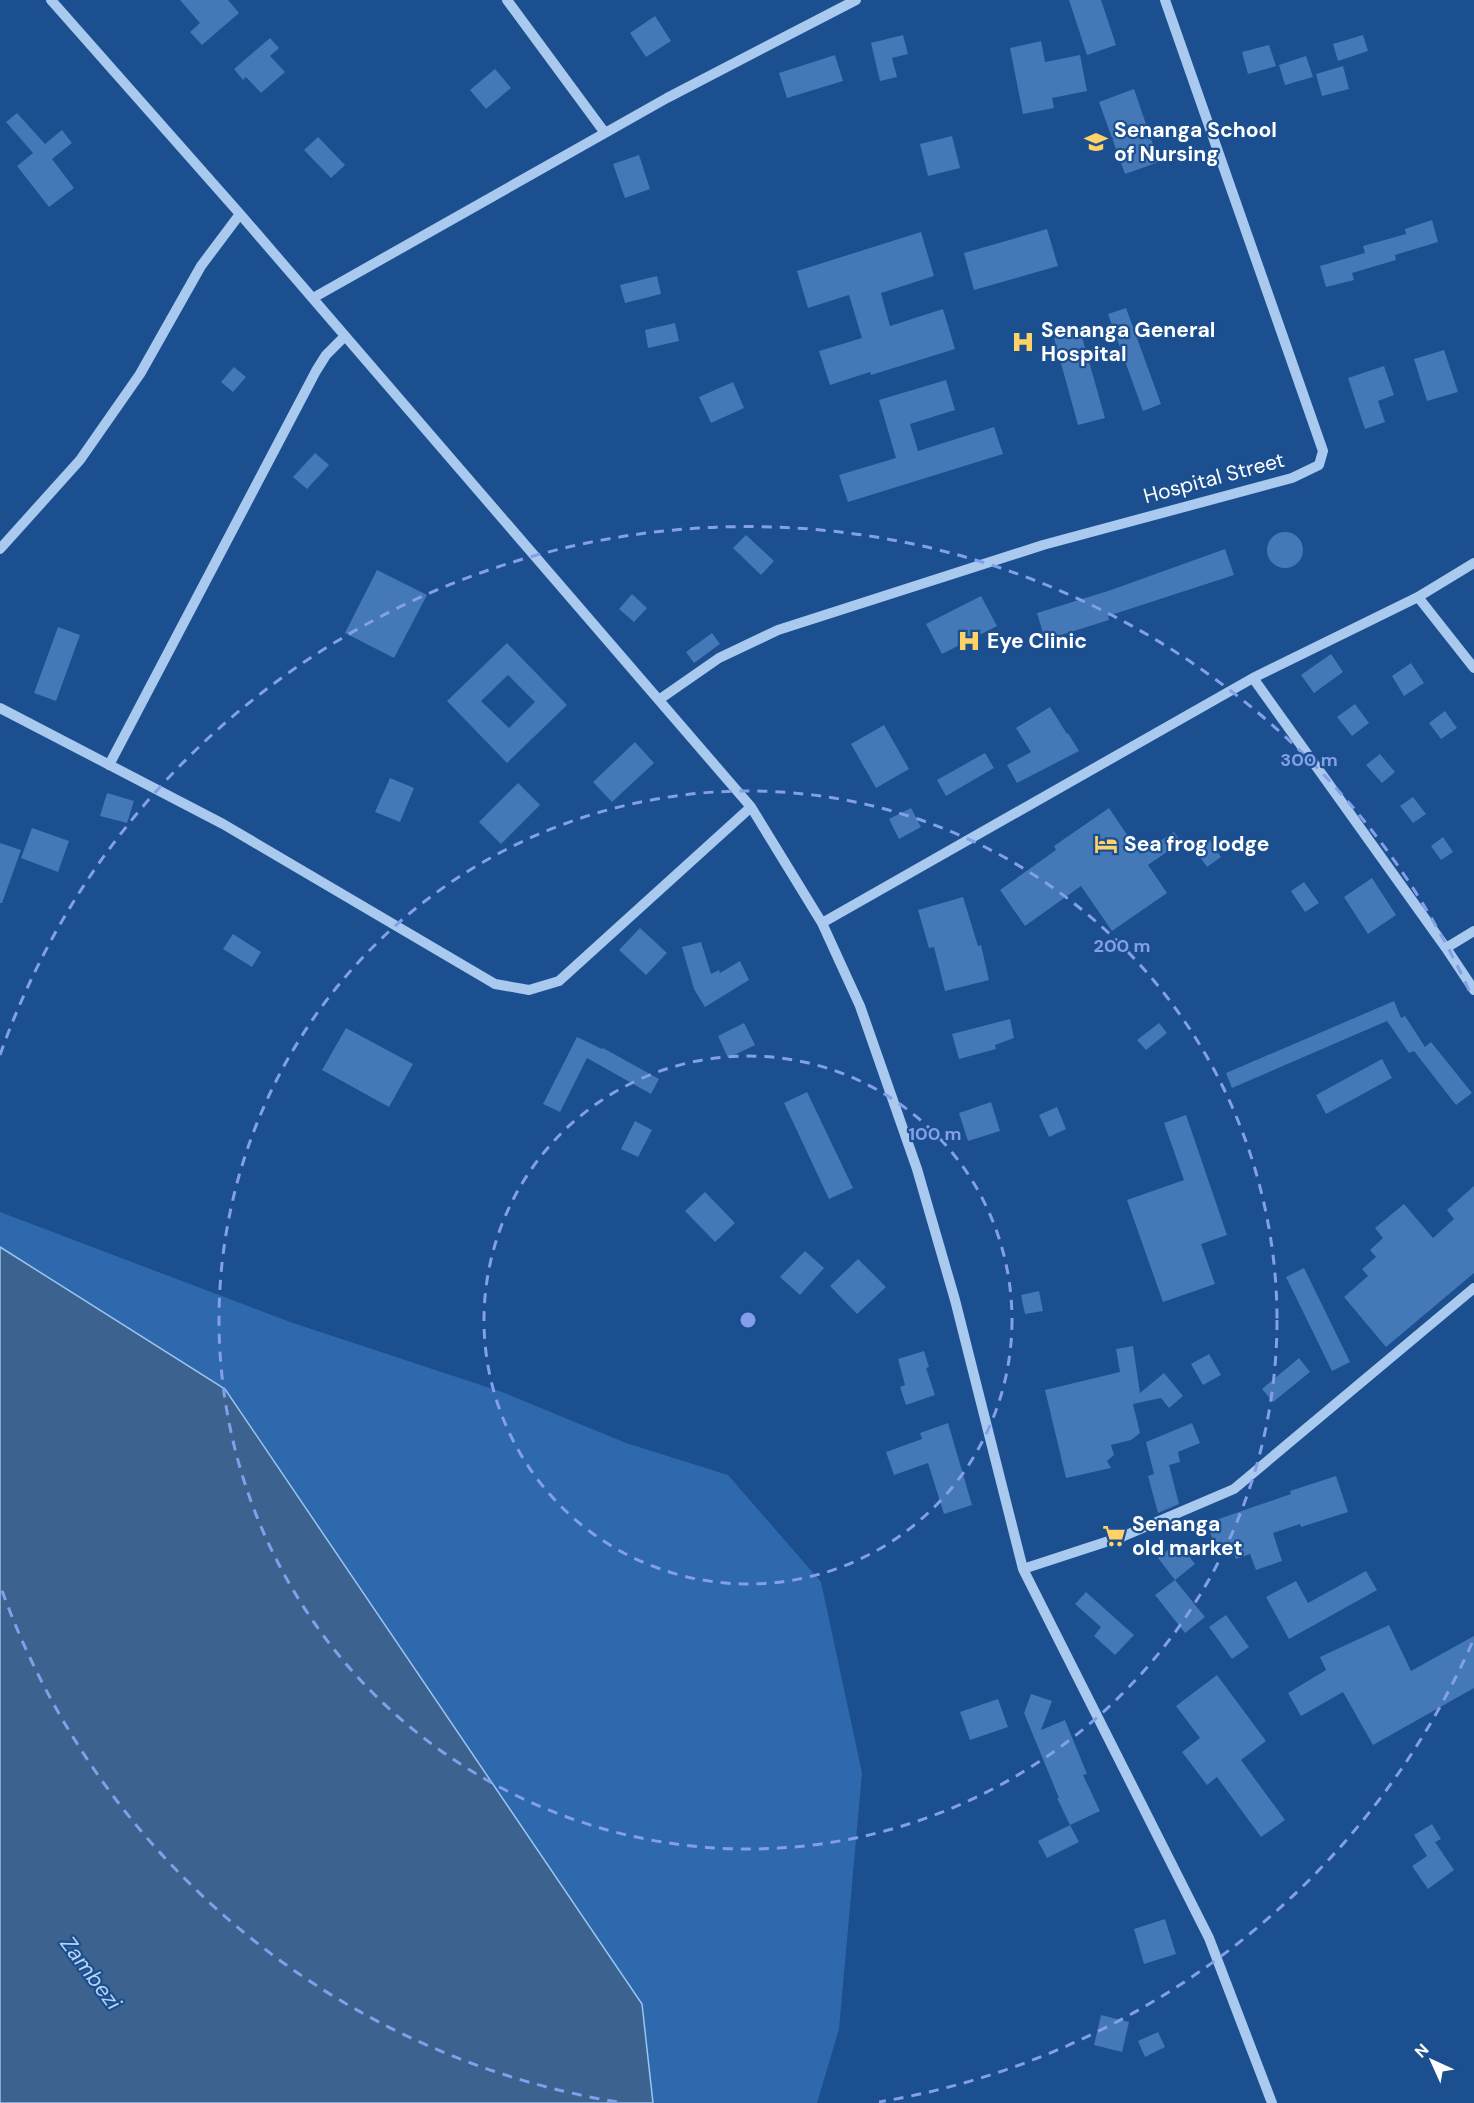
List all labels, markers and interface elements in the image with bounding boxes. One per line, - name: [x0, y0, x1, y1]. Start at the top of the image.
- place label: Senanga School of Nursing: [1114, 116, 1277, 168]
- school or university icon: Senanga School of Nursing: [1083, 129, 1109, 155]
- place label: Senanga General Hospital: [1041, 316, 1215, 368]
- hospital icon: Senanga General Hospital: [1010, 329, 1036, 355]
- street label: Hospital Street: [1140, 446, 1288, 510]
- place label: Eye Clinic: [987, 627, 1087, 655]
- hospital icon: Eye Clinic: [956, 628, 982, 654]
- text: 300 m: [1280, 748, 1338, 772]
- place label: Sea frog lodge: [1124, 830, 1269, 858]
- hotel icon: Sea frog lodge: [1093, 831, 1119, 857]
- text: 200 m: [1094, 934, 1150, 958]
- text: 100 m: [908, 1122, 962, 1146]
- centre of rings: [738, 1310, 758, 1330]
- place label: Senanga old market: [1132, 1510, 1243, 1562]
- supermarket icon: Senanga old market: [1101, 1523, 1127, 1549]
- water label: Zambezi: [54, 1930, 129, 2016]
- north arrow: [1402, 2031, 1462, 2091]
- text: N: [1410, 2039, 1433, 2062]

